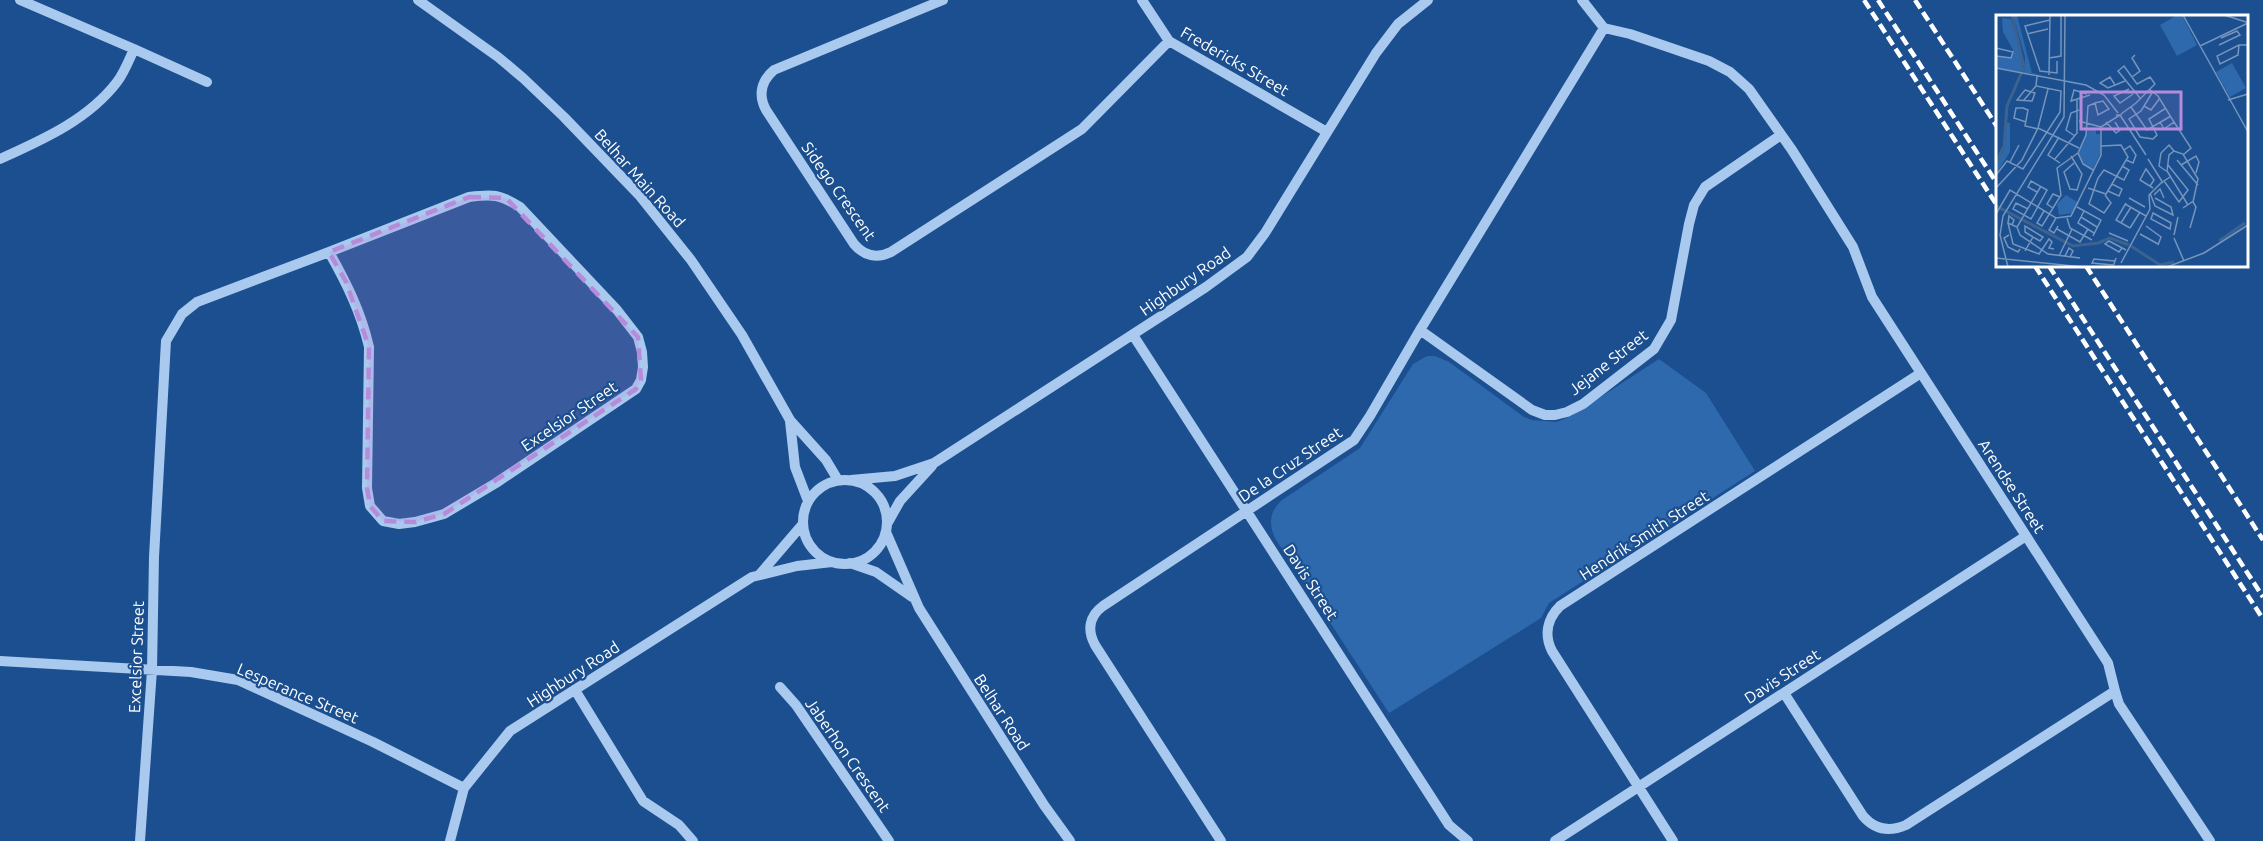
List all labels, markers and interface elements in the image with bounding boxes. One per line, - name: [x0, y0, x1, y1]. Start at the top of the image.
- inset map: [1996, 15, 2248, 267]
- street label: Fredericks Street: [1178, 23, 1293, 100]
- street label: Belhar Main Road: [591, 125, 689, 231]
- street label: Sidego Crescent: [798, 138, 880, 244]
- street label: Highbury Road: [1136, 243, 1234, 319]
- street label: Jejane Street: [1565, 325, 1652, 398]
- street label: Excelsior Street: [518, 377, 621, 455]
- street label: De la Cruz Street: [1235, 422, 1346, 505]
- street label: Arendse Street: [1975, 436, 2049, 537]
- street label: Hendrik Smith Street: [1576, 486, 1712, 583]
- street label: Davis Street: [1280, 541, 1342, 624]
- street label: Excelsior Street: [125, 600, 147, 713]
- street label: Highbury Road: [523, 637, 623, 711]
- street label: Davis Street: [1741, 645, 1824, 707]
- street label: Lesperance Street: [235, 659, 362, 727]
- street label: Belhar Road: [971, 671, 1033, 753]
- street label: Jaberhon Crescent: [802, 695, 894, 816]

